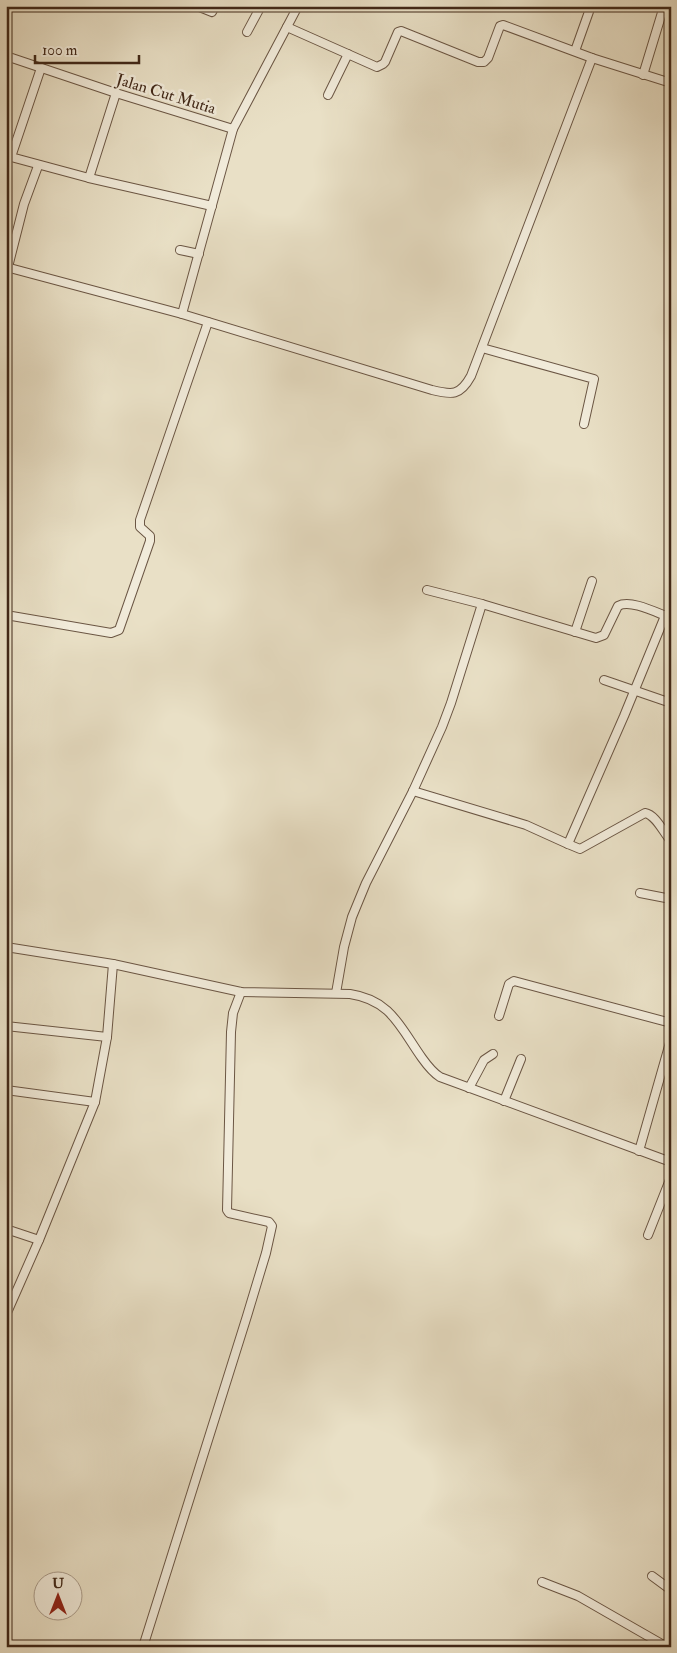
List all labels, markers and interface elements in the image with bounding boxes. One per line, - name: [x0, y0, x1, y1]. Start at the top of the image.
- scale bar: [35, 32, 139, 64]
- text: 100 m: [42, 41, 78, 60]
- street label: Jalan Cut Mutia: [113, 69, 219, 120]
- north arrow: [32, 1570, 82, 1620]
- text: U: [52, 1575, 64, 1592]

